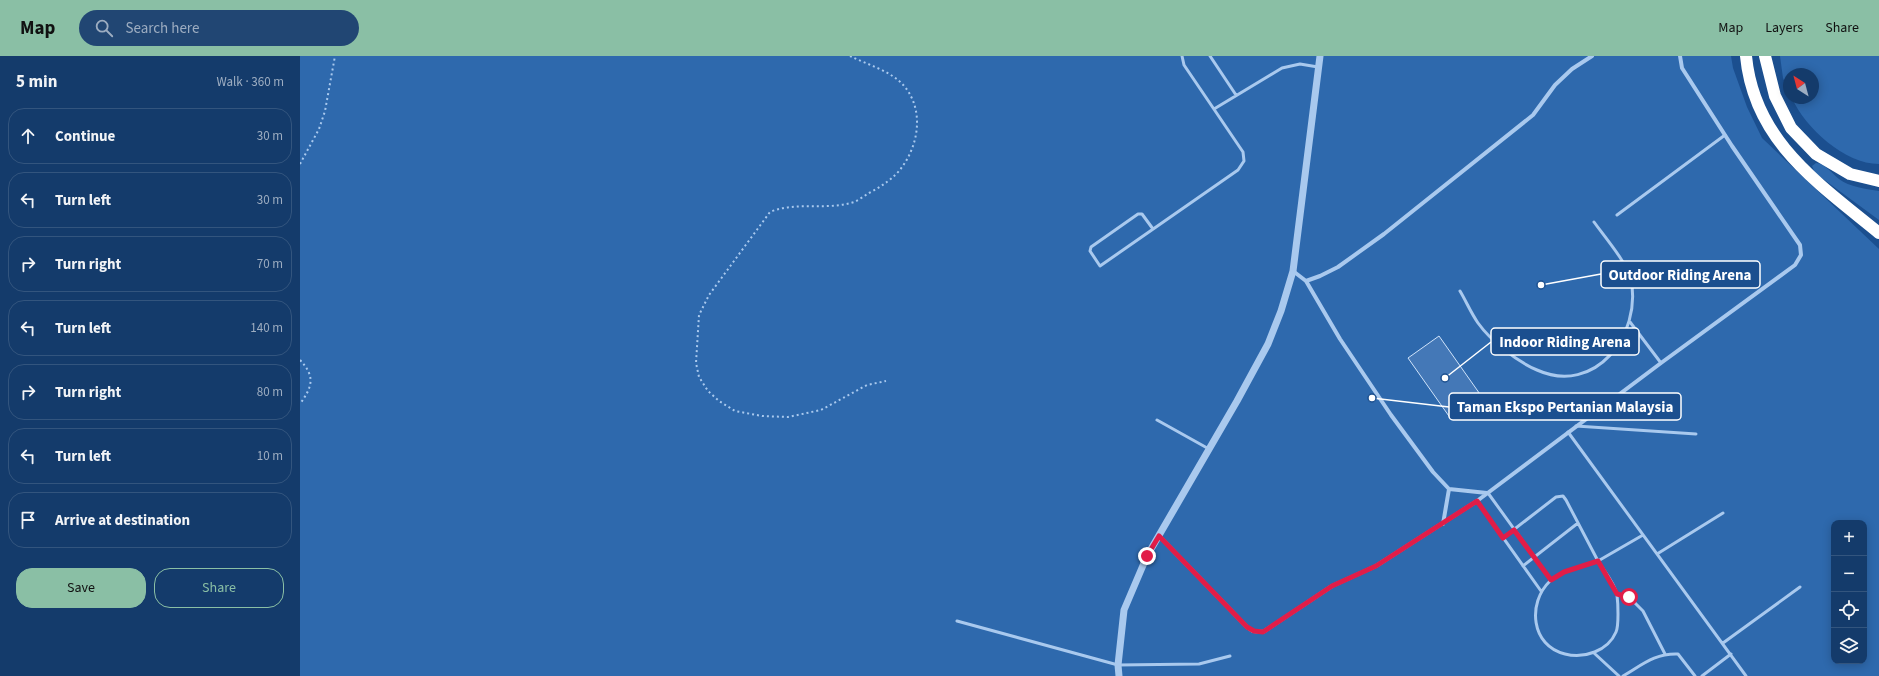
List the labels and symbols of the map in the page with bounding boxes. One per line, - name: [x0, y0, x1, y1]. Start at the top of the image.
- north arrow: [1783, 68, 1819, 104]
- callout: Outdoor Riding Arena: [1601, 261, 1760, 288]
- text: Outdoor Riding Arena: [1609, 265, 1751, 286]
- callout: Indoor Riding Arena: [1491, 328, 1639, 355]
- text: Indoor Riding Arena: [1499, 332, 1631, 353]
- callout: Taman Ekspo Pertanian Malaysia: [1449, 393, 1681, 420]
- text: Taman Ekspo Pertanian Malaysia: [1457, 397, 1673, 418]
- route end: [1138, 547, 1156, 565]
- route start: [1620, 588, 1638, 606]

